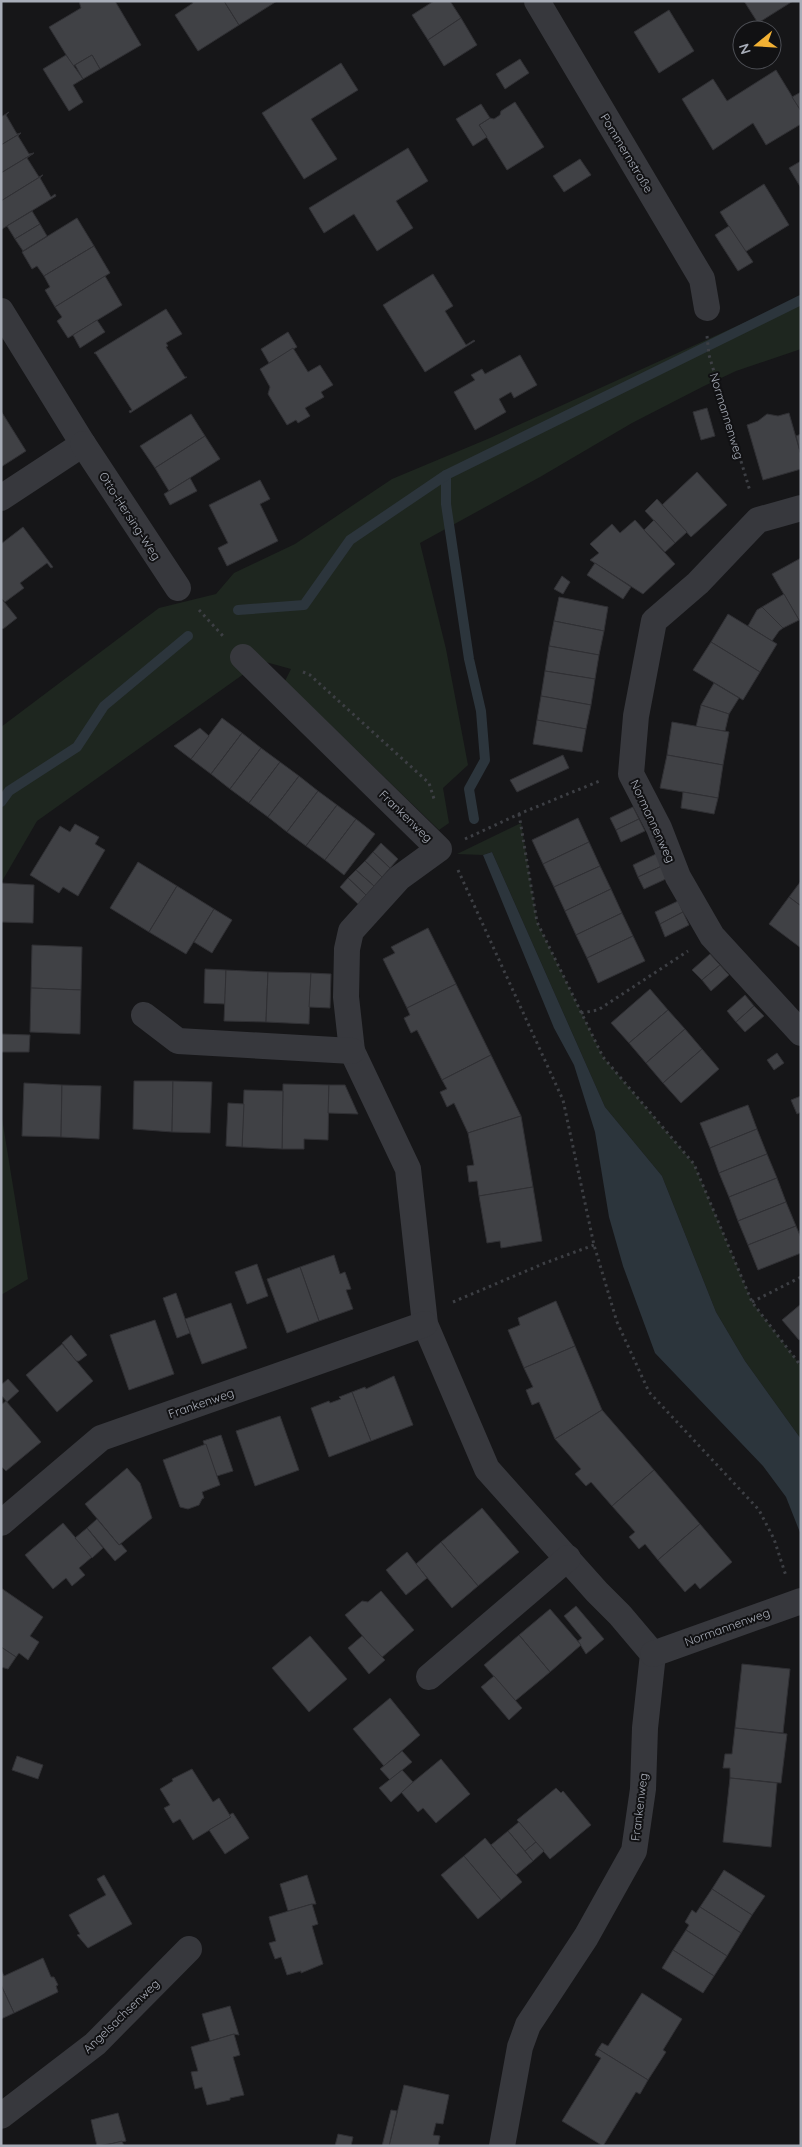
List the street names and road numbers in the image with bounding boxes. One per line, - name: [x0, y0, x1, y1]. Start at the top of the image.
- street label: Pommernstraße: [597, 111, 657, 196]
- street label: Normannenweg: [707, 371, 747, 461]
- street label: Otto-Hersing-Weg: [96, 469, 164, 563]
- street label: Normannenweg: [627, 777, 679, 865]
- street label: Frankenweg: [376, 787, 436, 845]
- street label: Frankenweg: [166, 1385, 236, 1421]
- street label: Normannenweg: [682, 1605, 772, 1649]
- street label: Frankenweg: [627, 1772, 651, 1842]
- street label: Angelsachsenweg: [80, 1976, 162, 2056]

